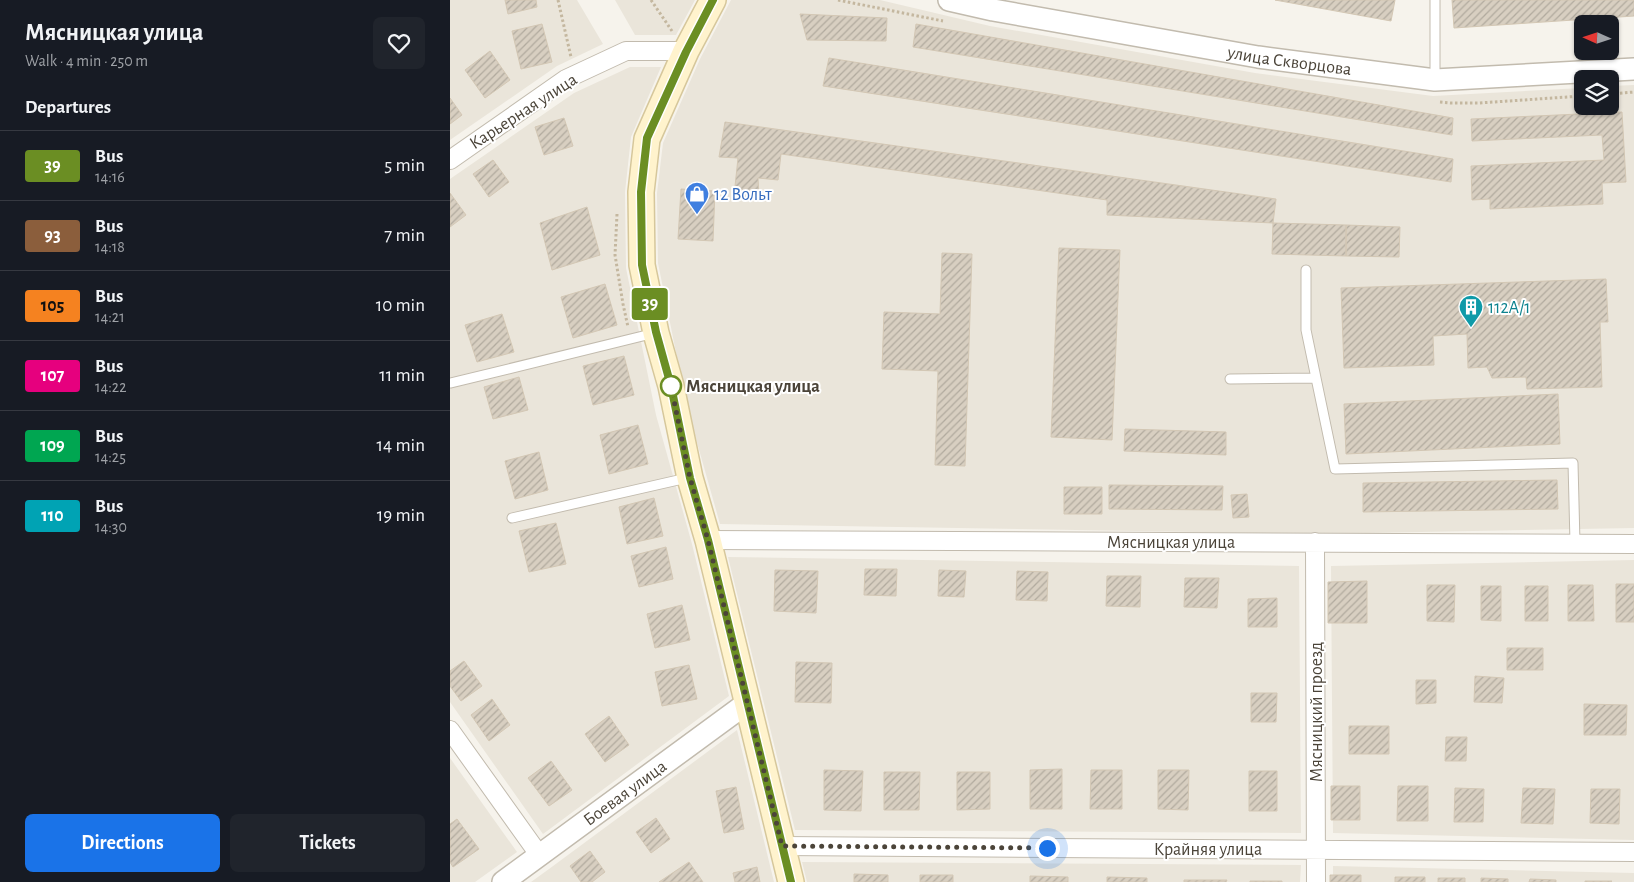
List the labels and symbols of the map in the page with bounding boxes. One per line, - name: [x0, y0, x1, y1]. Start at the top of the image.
- north arrow: [1574, 15, 1619, 60]
- street label: улица Скворцова: [1225, 44, 1352, 79]
- street label: Карьерная улица: [467, 70, 581, 153]
- shop icon: 12 Вольт: [684, 181, 710, 215]
- place label: 12 Вольт: [714, 186, 772, 204]
- line badge: 39: [628, 288, 672, 320]
- building icon: 112А/1: [1458, 294, 1484, 328]
- place label: 112А/1: [1488, 299, 1531, 317]
- marker: Мясницкая улица: [660, 375, 682, 397]
- place label: Мясницкая улица: [686, 378, 820, 396]
- street label: Мясницкая улица: [1107, 534, 1235, 552]
- street label: Мясницкий проезд: [1308, 642, 1326, 782]
- street label: Боевая улица: [581, 757, 670, 830]
- your location: [1035, 836, 1060, 861]
- street label: Крайняя улица: [1154, 841, 1262, 859]

